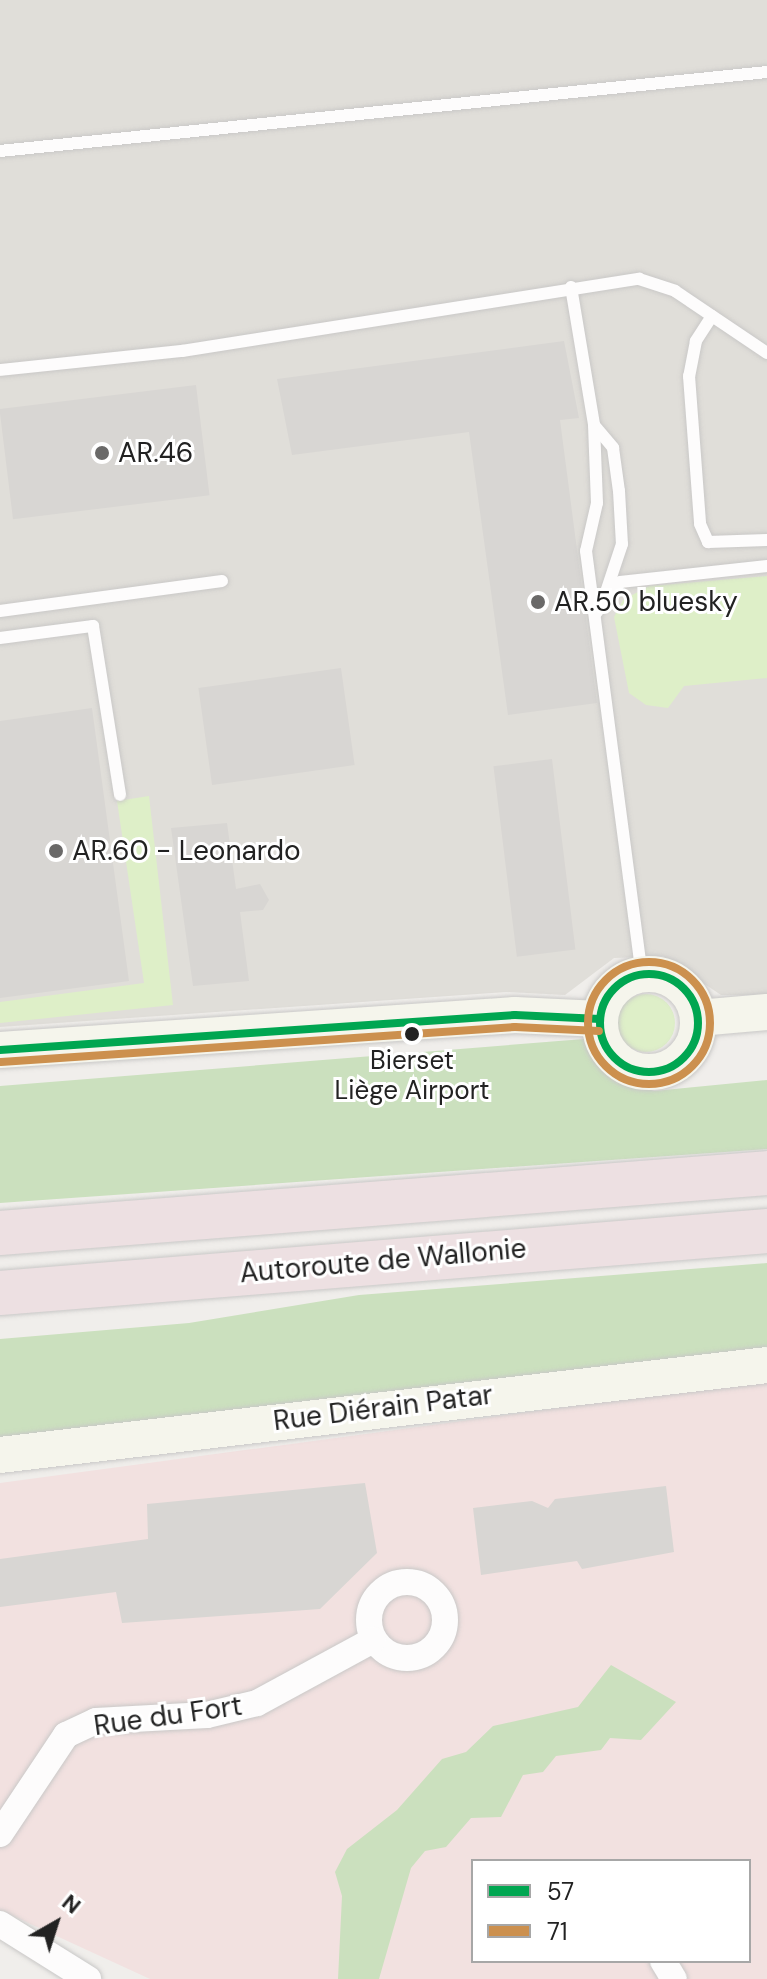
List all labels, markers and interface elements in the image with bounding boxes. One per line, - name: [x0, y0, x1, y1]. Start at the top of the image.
- place label: AR.46: [118, 436, 193, 470]
- marker: AR.46: [93, 444, 111, 462]
- place label: AR.50 bluesky: [554, 585, 738, 619]
- marker: AR.50 bluesky: [529, 593, 547, 611]
- place label: AR.60 - Leonardo: [72, 834, 301, 868]
- marker: AR.60 - Leonardo: [47, 842, 65, 860]
- marker: Bierset Liège Airport: [404, 1026, 420, 1042]
- place label: Bierset Liège Airport: [335, 1045, 489, 1106]
- street label: Autoroute de Wallonie: [238, 1232, 528, 1290]
- street label: Rue Diérain Patar: [271, 1378, 495, 1438]
- street label: Rue du Fort: [92, 1689, 244, 1743]
- legend: [471, 1859, 751, 1963]
- text: 57: [547, 1876, 574, 1907]
- north arrow: [16, 1883, 96, 1963]
- text: N: [56, 1888, 87, 1920]
- text: 71: [547, 1916, 567, 1947]

